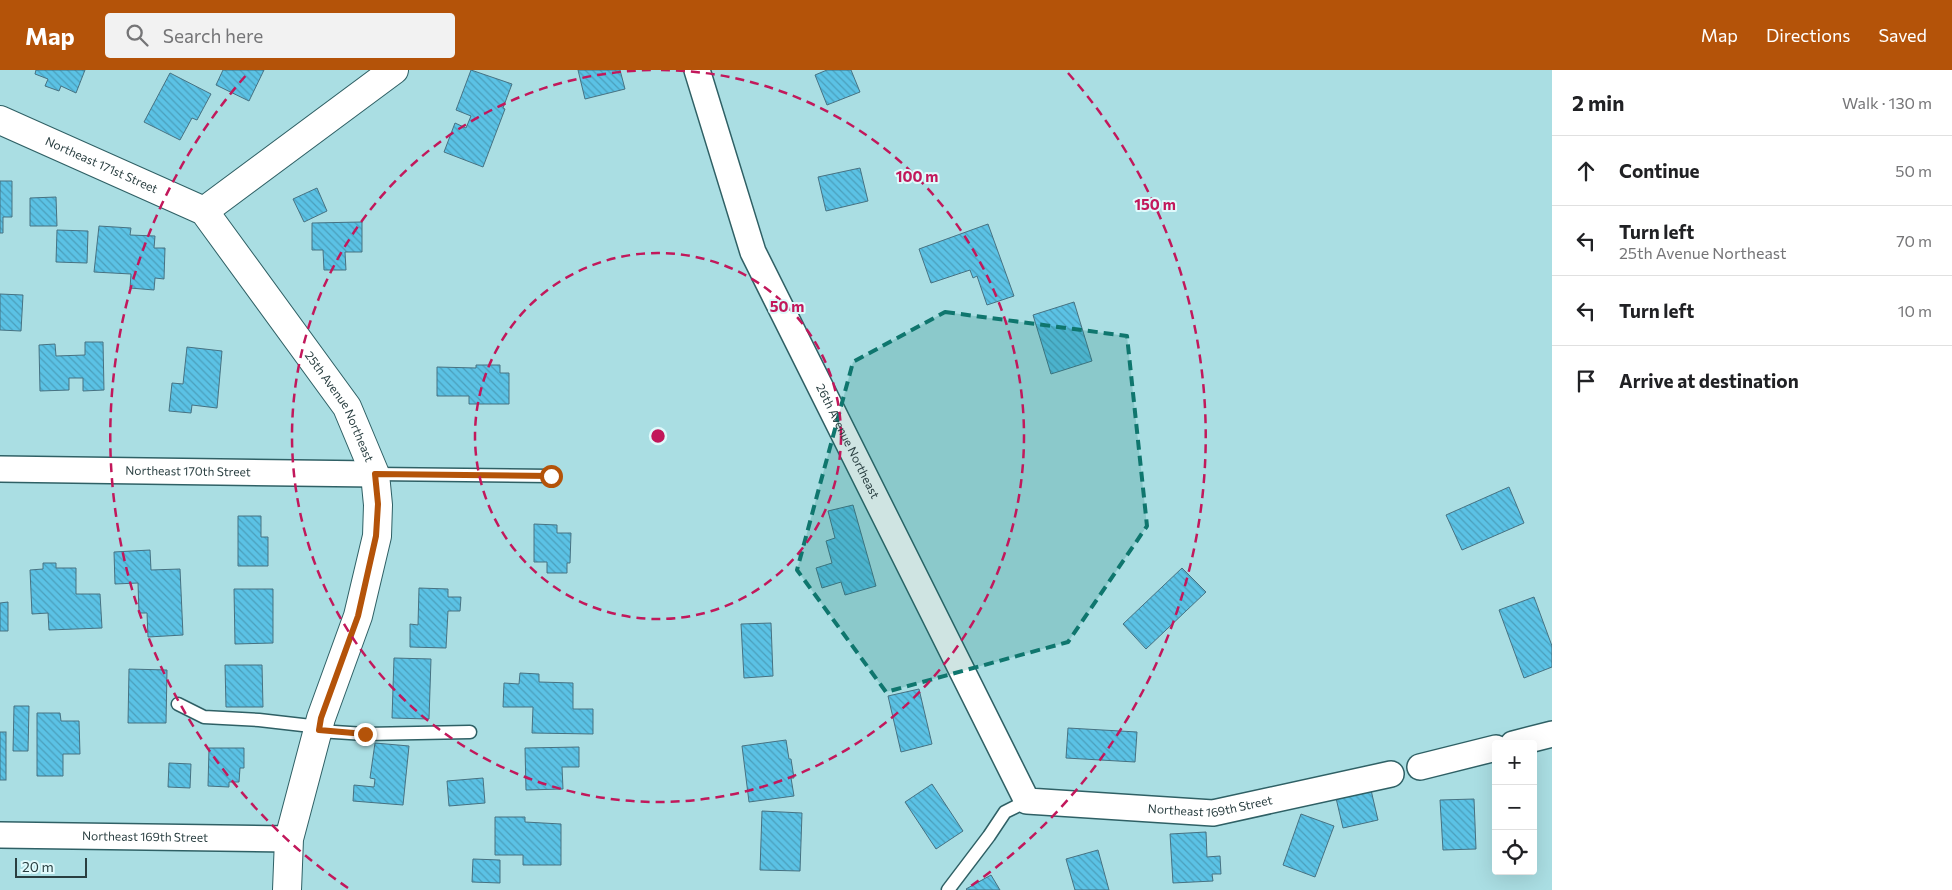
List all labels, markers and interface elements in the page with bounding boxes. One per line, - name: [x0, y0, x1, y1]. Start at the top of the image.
- search box: [105, 13, 455, 58]
- text: Map: [25, 21, 75, 50]
- icon: search: [123, 21, 151, 49]
- text: Search here: [163, 24, 263, 47]
- text: Map: [1701, 24, 1738, 46]
- text: Directions: [1766, 24, 1850, 46]
- text: Saved: [1878, 24, 1927, 46]
- text: 2 min: [1572, 90, 1624, 115]
- text: Walk · 130 m: [1842, 93, 1932, 112]
- street label: Northeast 171st Street: [43, 133, 160, 195]
- icon: ahead: [1572, 157, 1600, 185]
- text: Continue: [1619, 159, 1699, 182]
- text: 50 m: [1895, 161, 1932, 180]
- text: 100 m: [896, 167, 938, 185]
- text: 150 m: [1134, 195, 1176, 213]
- text: Turn left: [1619, 220, 1694, 243]
- icon: left: [1572, 227, 1600, 255]
- text: 70 m: [1896, 231, 1932, 250]
- text: 25th Avenue Northeast: [1619, 243, 1787, 262]
- text: 50 m: [770, 297, 804, 315]
- icon: left: [1572, 297, 1600, 325]
- text: Turn left: [1619, 299, 1694, 322]
- text: 10 m: [1898, 301, 1932, 320]
- street label: 25th Avenue Northeast: [303, 348, 377, 464]
- icon: arrive: [1572, 367, 1600, 395]
- text: Arrive at destination: [1619, 369, 1799, 392]
- street label: 26th Avenue Northeast: [814, 381, 883, 501]
- centre of rings: [649, 427, 667, 445]
- street label: Northeast 170th Street: [125, 463, 251, 478]
- route start: [540, 465, 563, 488]
- route end: [354, 723, 377, 746]
- map controls: [1492, 740, 1537, 875]
- button: +: [1492, 740, 1537, 785]
- button: −: [1492, 785, 1537, 830]
- street label: Northeast 169th Street: [1147, 792, 1273, 819]
- street label: Northeast 169th Street: [82, 828, 208, 844]
- button: locate: [1492, 830, 1537, 875]
- scale bar: [15, 855, 88, 878]
- text: 20 m: [22, 858, 54, 875]

